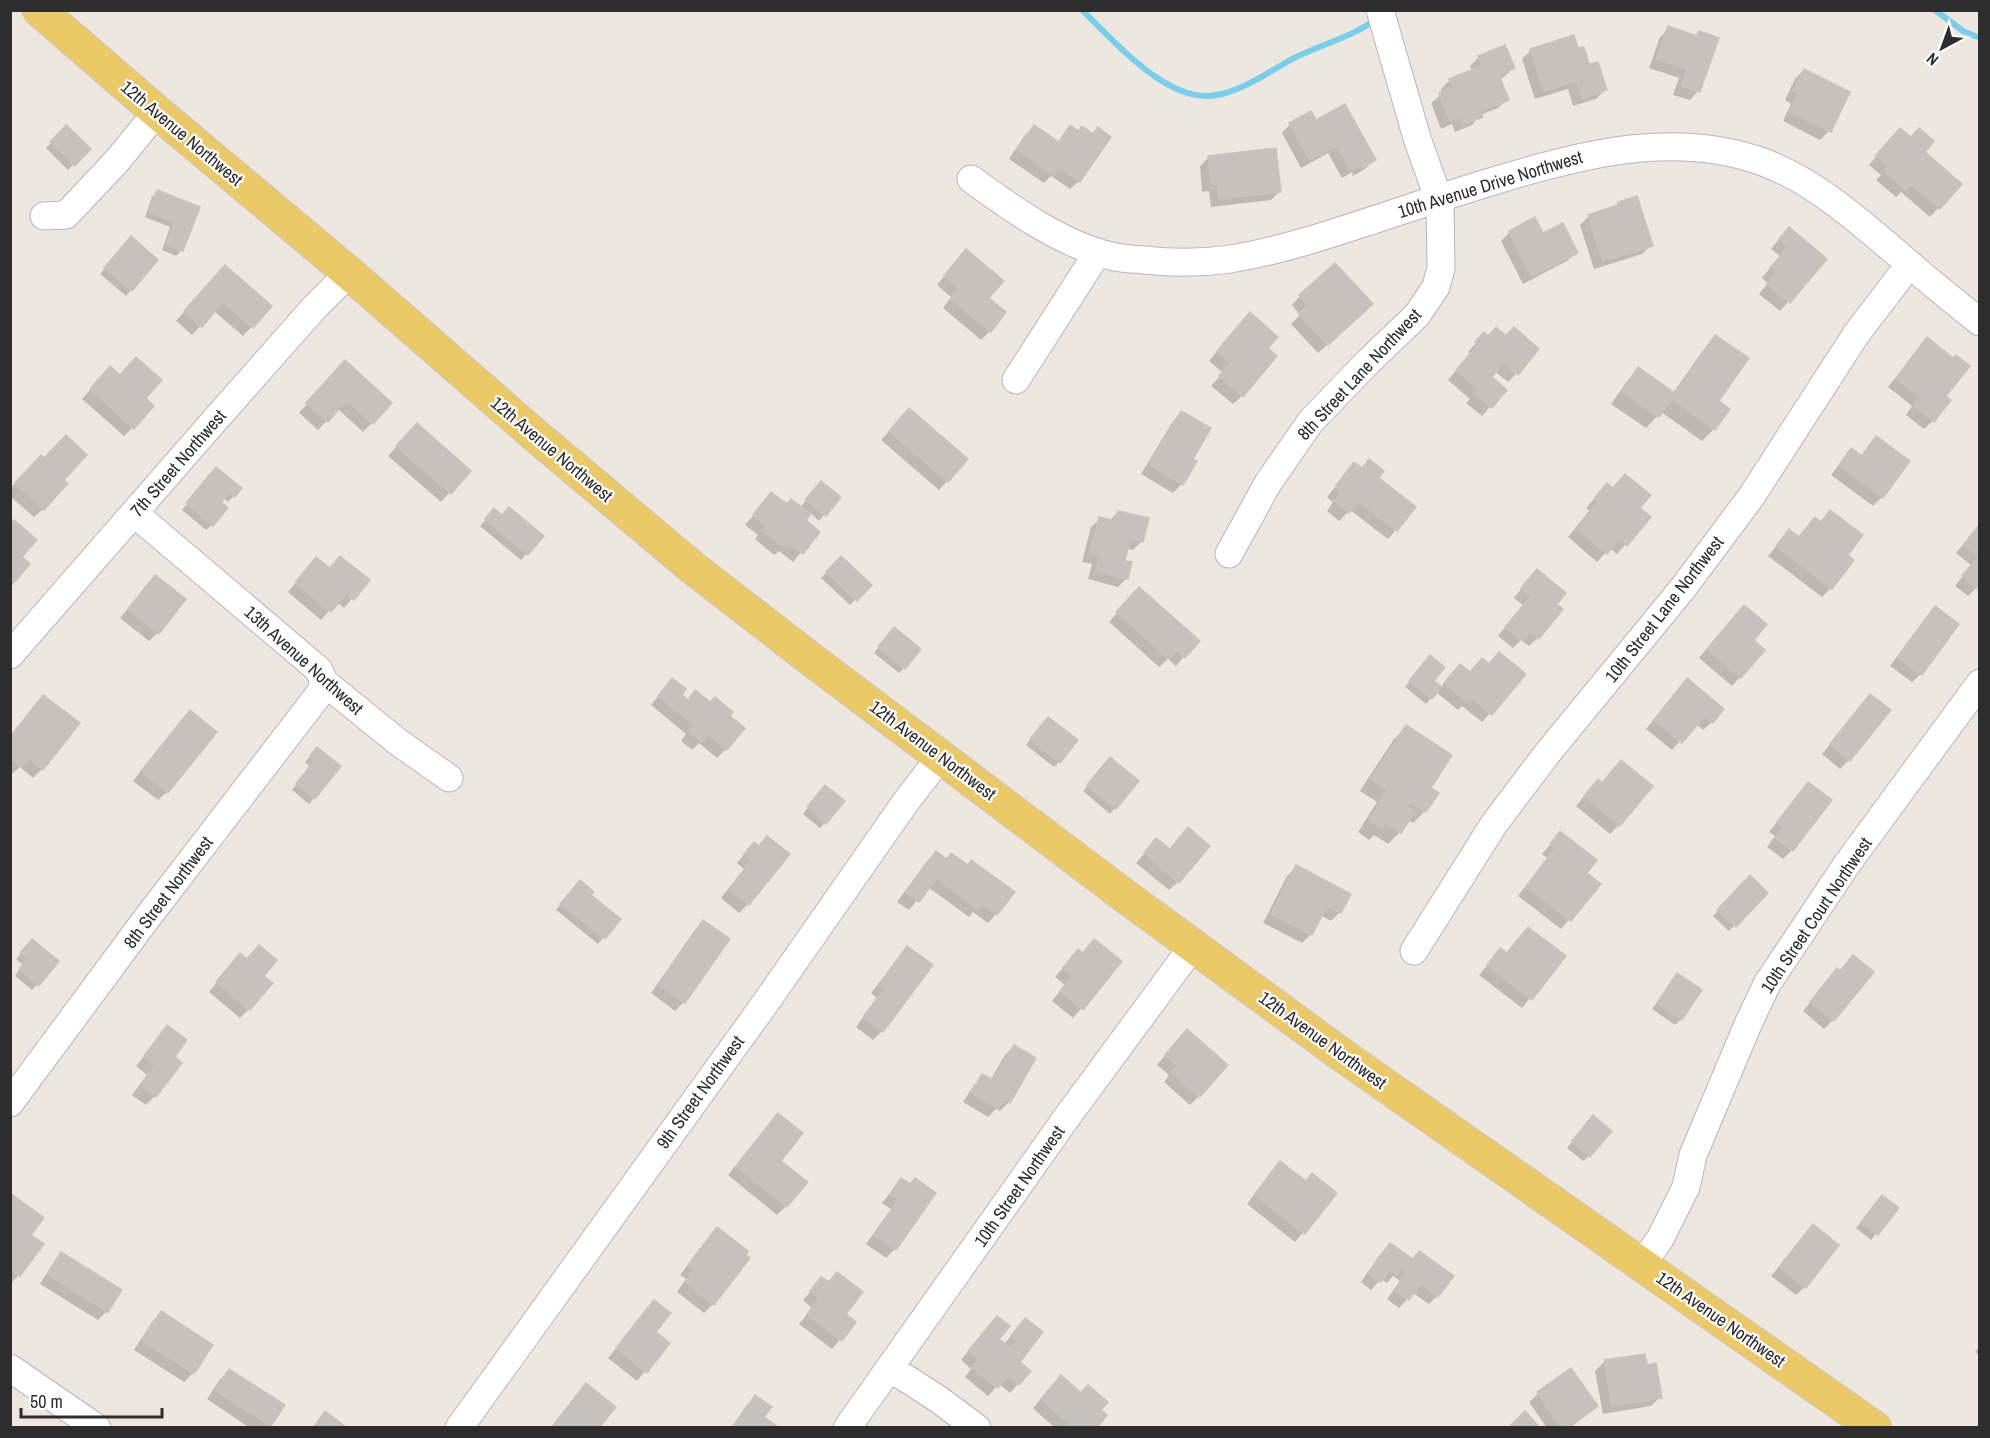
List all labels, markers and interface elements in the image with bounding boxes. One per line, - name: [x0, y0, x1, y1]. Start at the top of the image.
- north arrow: [1912, 18, 1972, 78]
- text: N: [1921, 48, 1943, 71]
- street label: 12th Avenue Northwest: [116, 74, 248, 192]
- street label: 10th Avenue Drive Northwest: [1395, 144, 1585, 224]
- street label: 8th Street Lane Northwest: [1291, 303, 1427, 445]
- street label: 12th Avenue Northwest: [486, 390, 618, 508]
- street label: 7th Street Northwest: [124, 404, 232, 522]
- street label: 10th Street Lane Northwest: [1599, 531, 1729, 687]
- street label: 13th Avenue Northwest: [239, 600, 369, 720]
- street label: 12th Avenue Northwest: [865, 694, 1001, 806]
- street label: 8th Street Northwest: [118, 831, 218, 953]
- street label: 10th Street Court Northwest: [1754, 832, 1878, 998]
- street label: 12th Avenue Northwest: [1254, 985, 1392, 1095]
- street label: 9th Street Northwest: [650, 1030, 750, 1154]
- street label: 10th Street Northwest: [968, 1120, 1070, 1252]
- street label: 12th Avenue Northwest: [1651, 1265, 1791, 1373]
- scale bar: [21, 1381, 162, 1419]
- text: 50 m: [30, 1389, 63, 1414]

